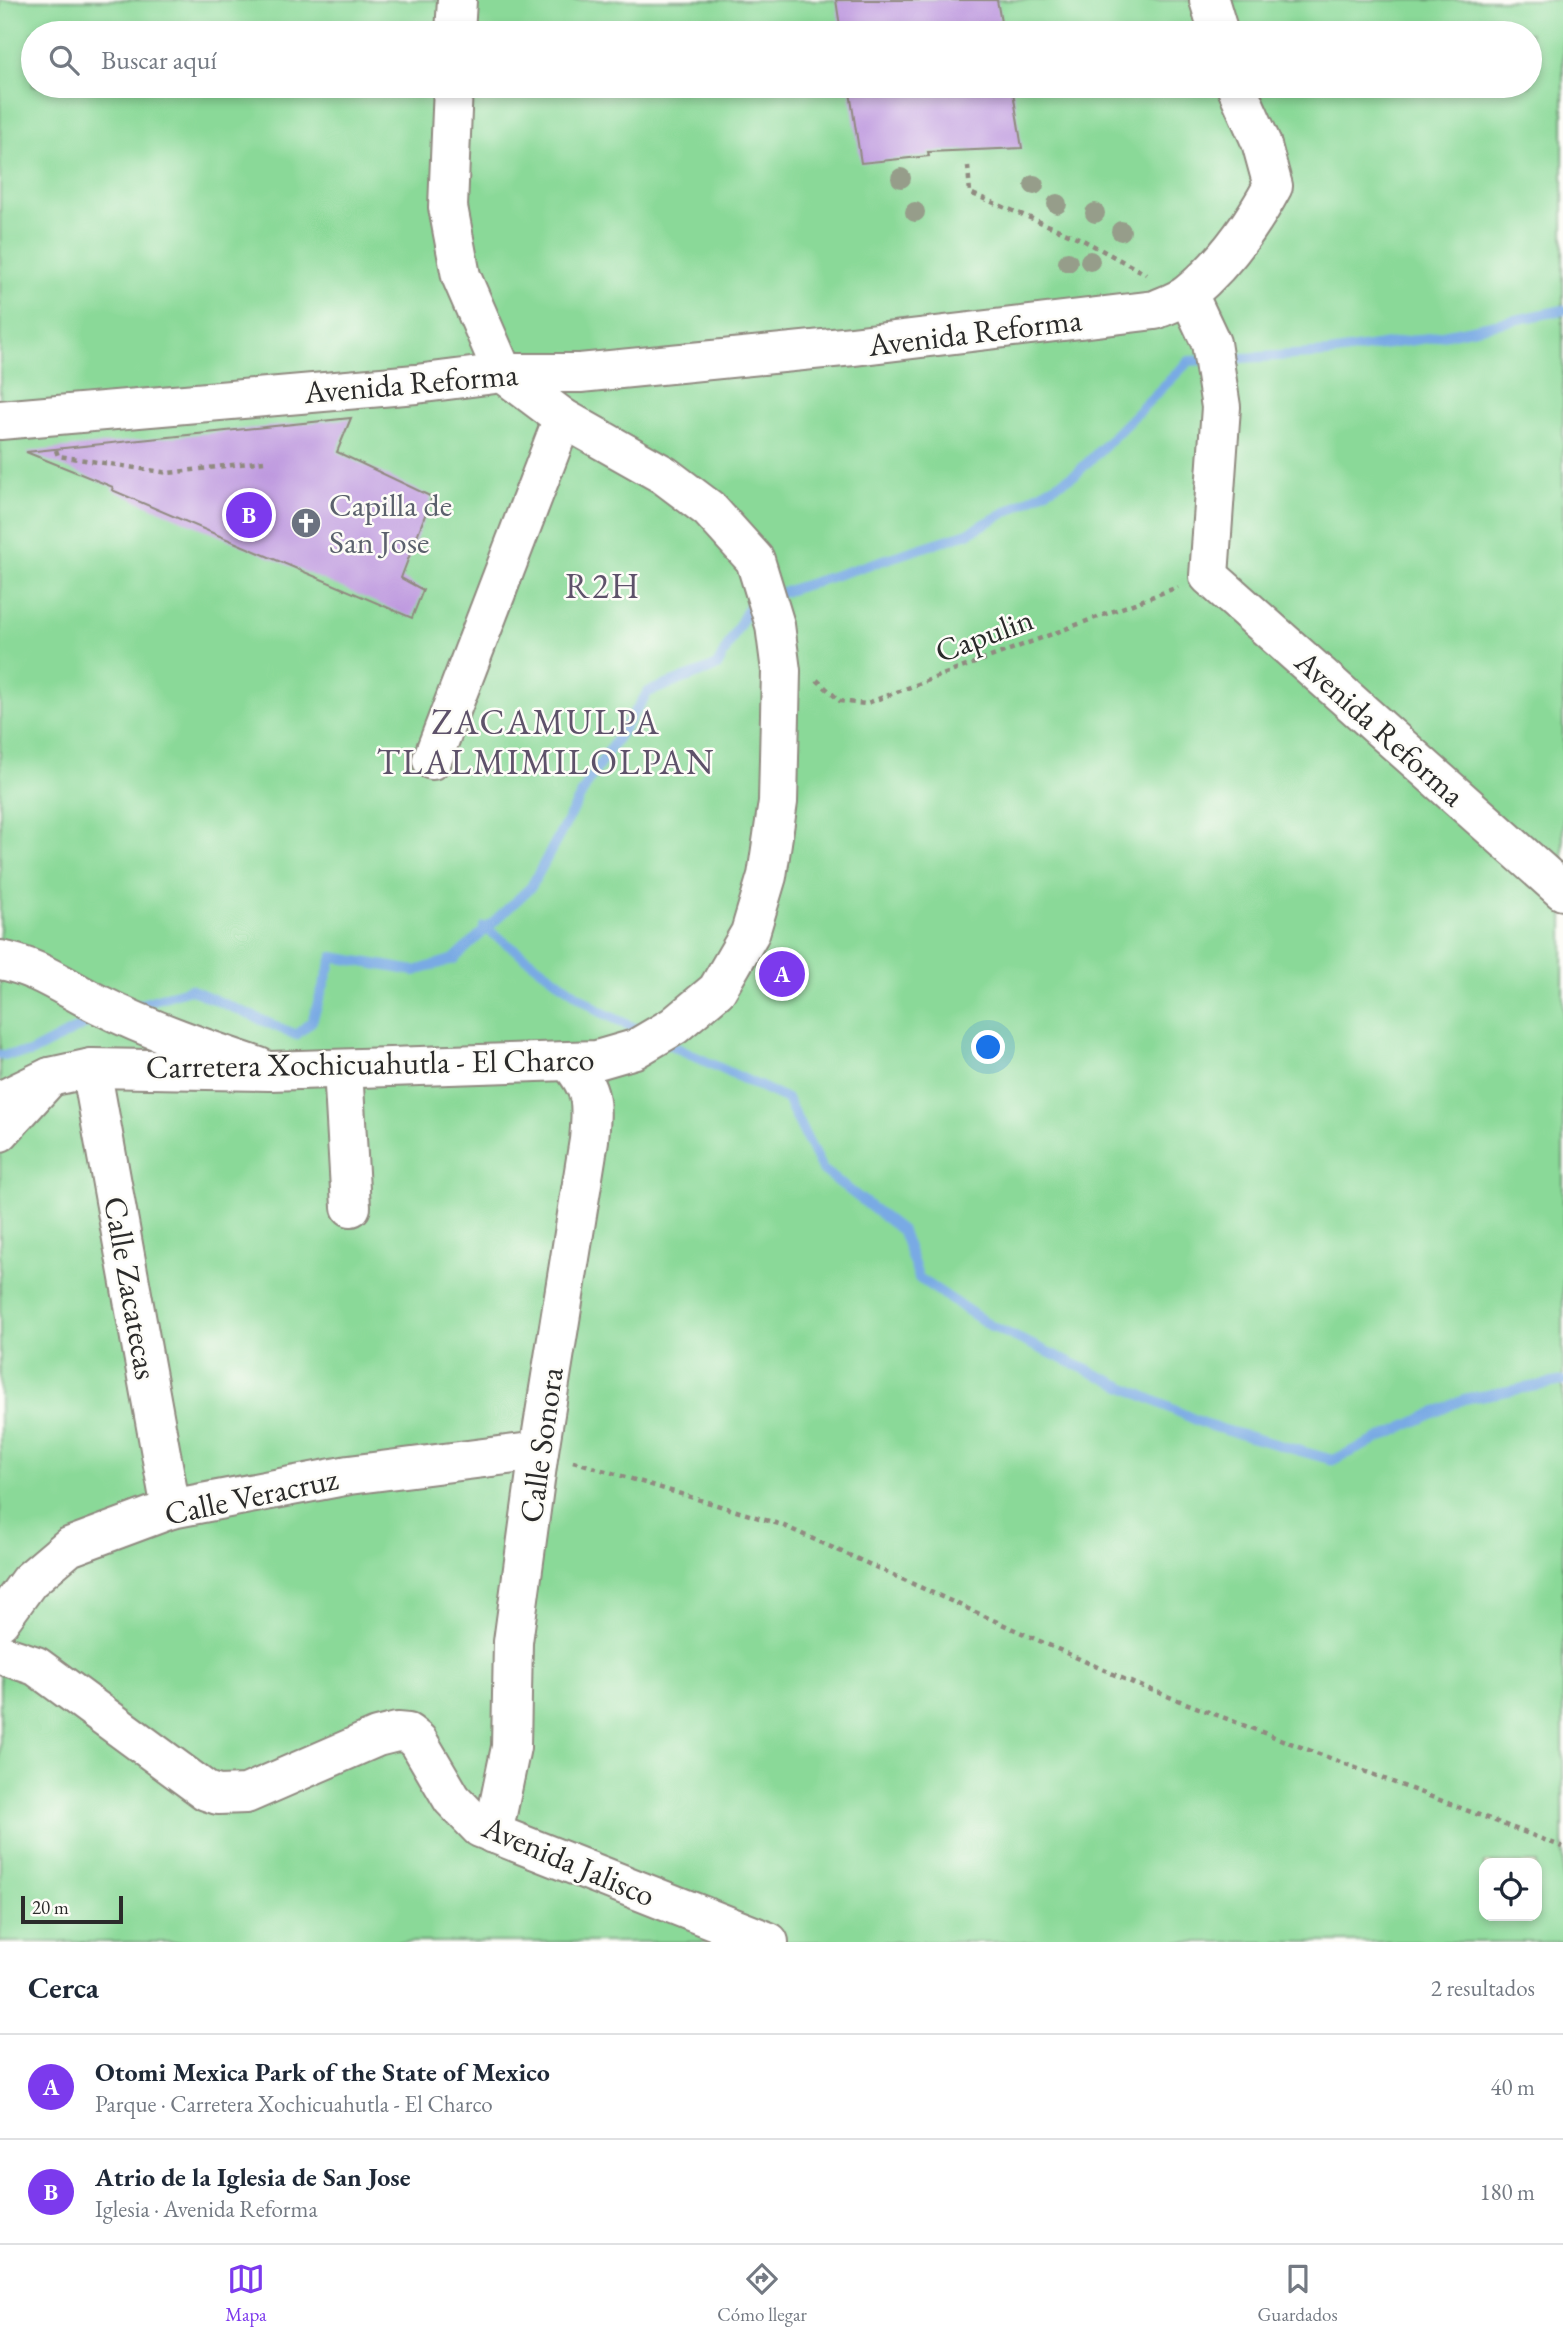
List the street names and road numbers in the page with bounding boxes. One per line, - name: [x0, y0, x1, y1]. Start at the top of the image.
- street label: Avenida Reforma: [865, 298, 1084, 366]
- street label: Avenida Reforma: [301, 353, 520, 413]
- street label: Capulin: [929, 598, 1039, 672]
- street label: Avenida Reforma: [1285, 640, 1474, 816]
- street label: Carretera Xochicuahutla - El Charco: [145, 1038, 595, 1088]
- street label: Calle Zacatecas: [94, 1193, 168, 1383]
- street label: Calle Sonora: [509, 1364, 573, 1525]
- street label: Calle Veracruz: [160, 1457, 342, 1535]
- street label: Avenida Jalisco: [475, 1805, 662, 1916]

